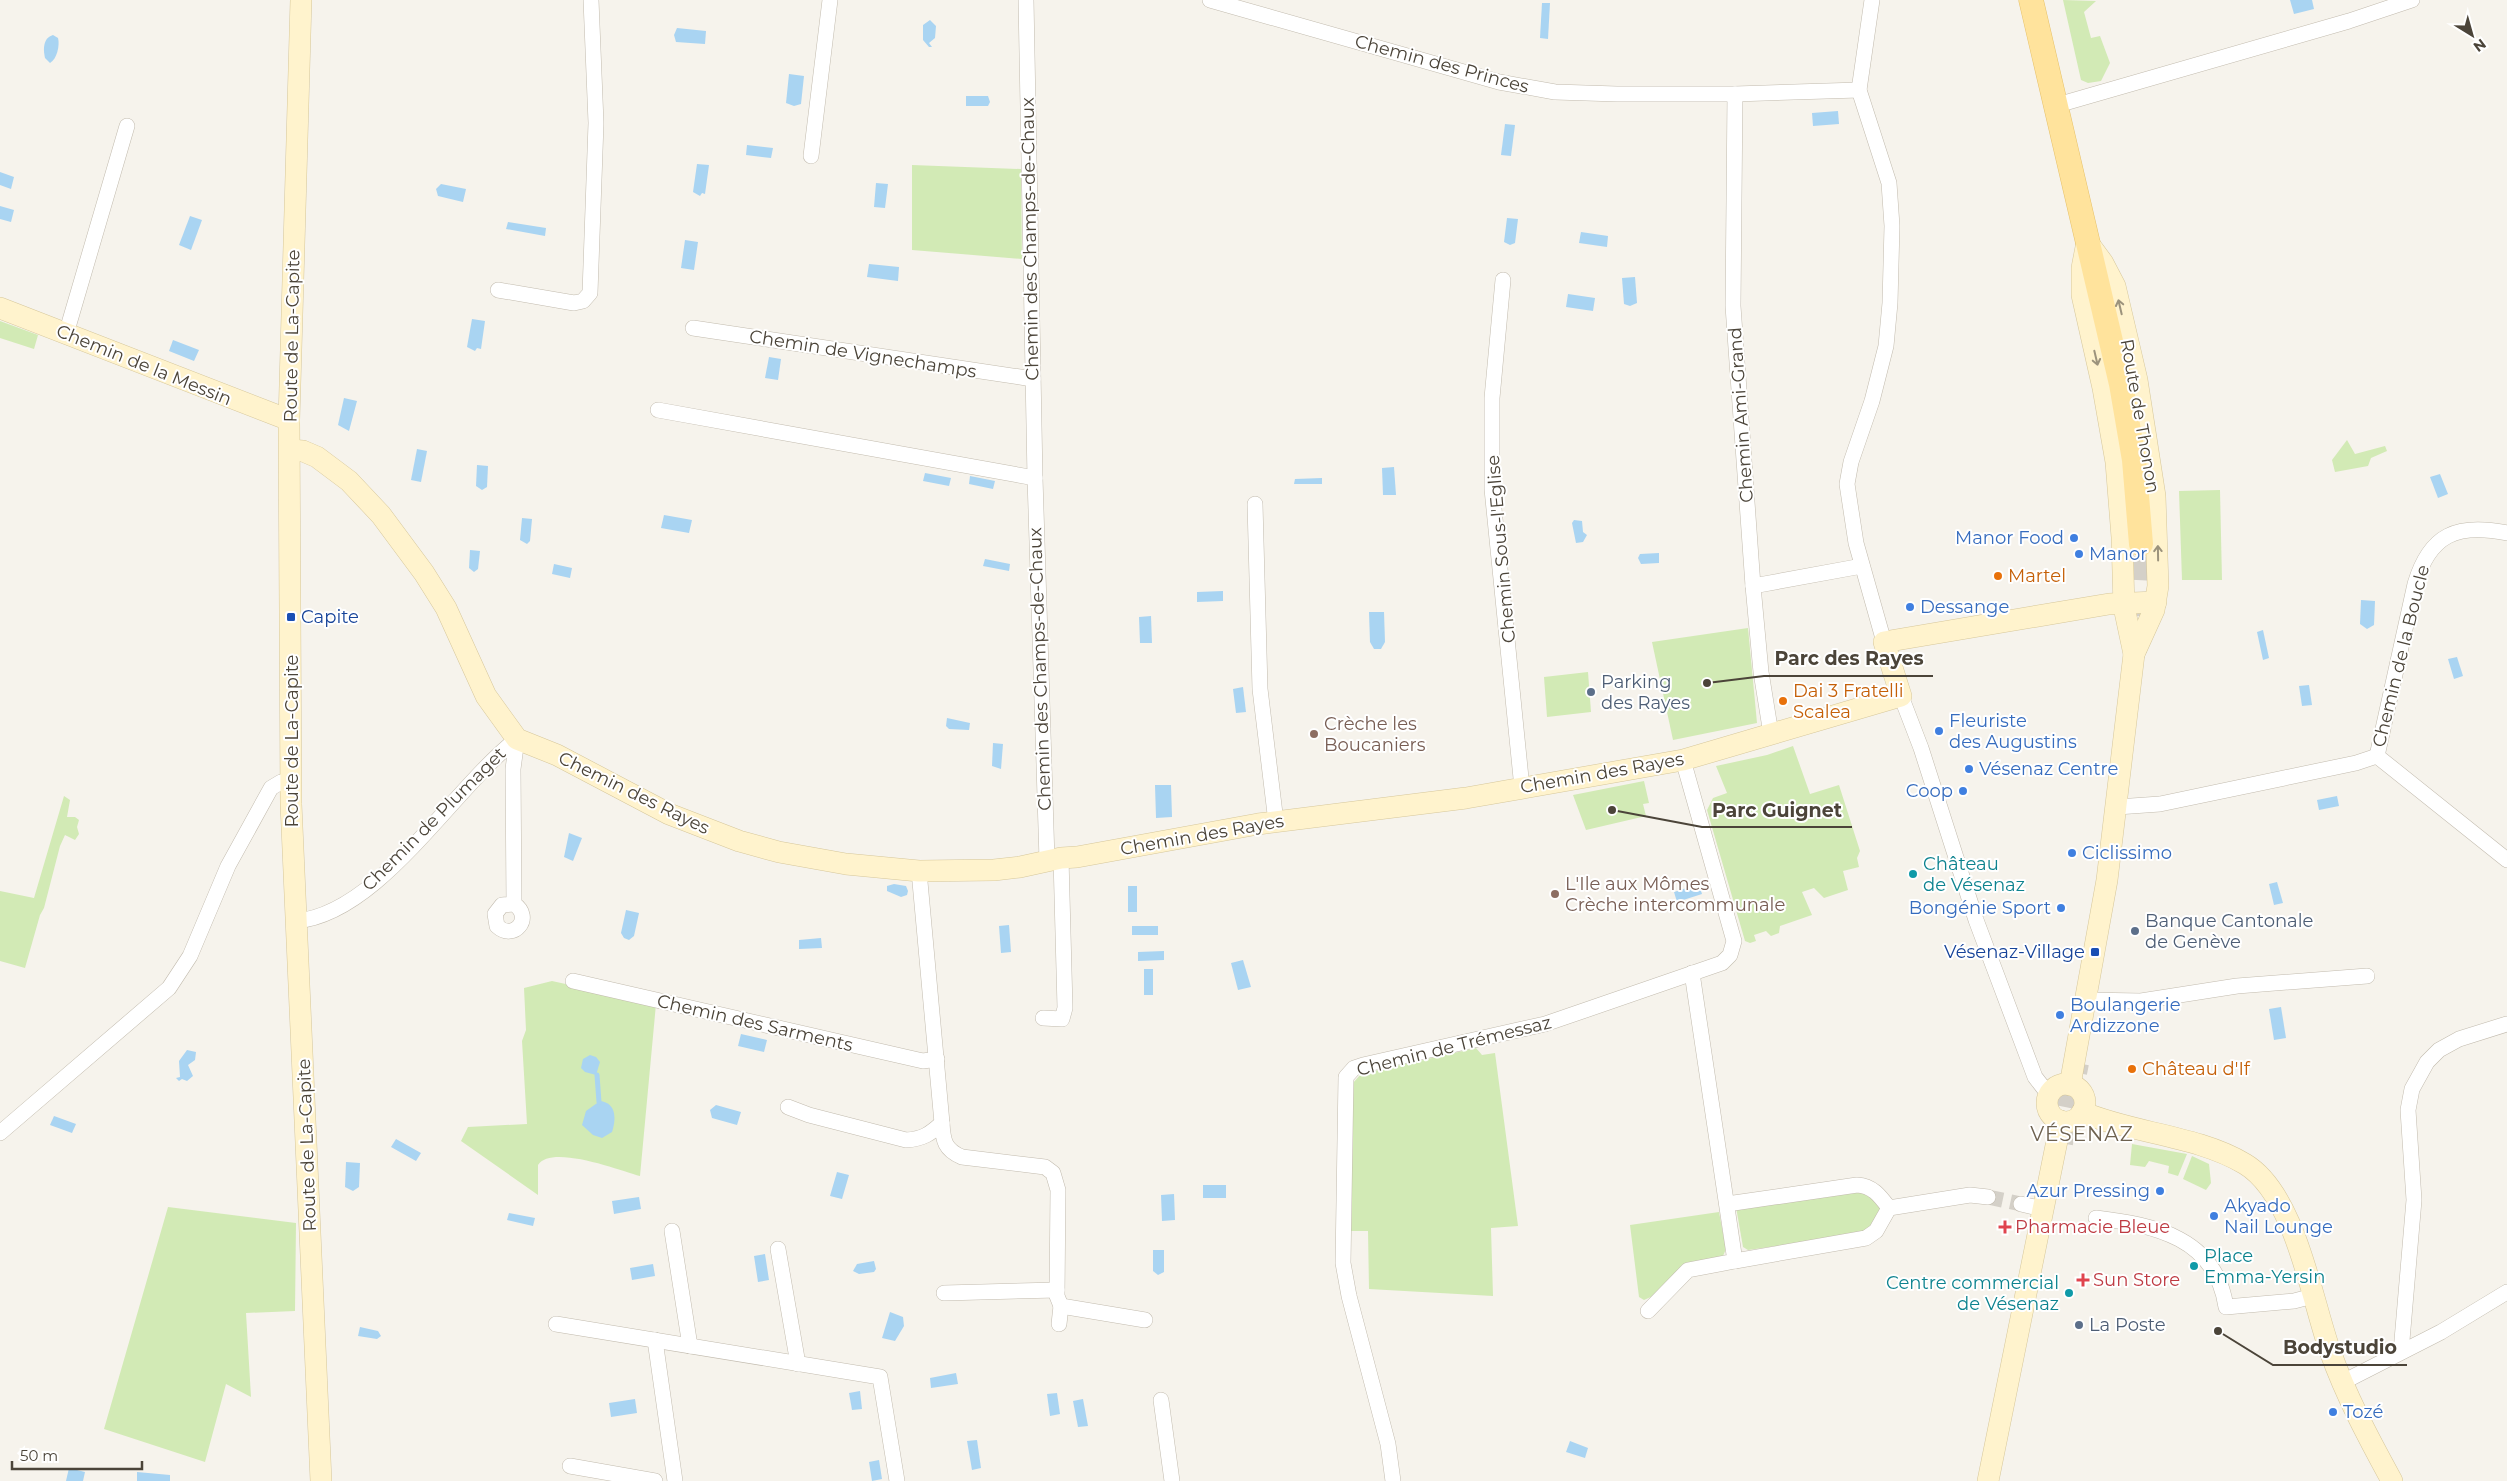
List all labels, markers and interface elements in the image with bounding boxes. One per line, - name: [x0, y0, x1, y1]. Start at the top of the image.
- north arrow: [2447, 10, 2497, 60]
- street label: Chemin des Princes: [1352, 30, 1532, 98]
- text: N: [2470, 35, 2490, 56]
- street label: Chemin des Champs-de-Chaux: [1017, 97, 1043, 381]
- street label: Route de La-Capite: [279, 249, 305, 423]
- one-way arrow: [2115, 299, 2124, 315]
- street label: Chemin de la Messin: [53, 320, 235, 410]
- street label: Chemin de Vignechamps: [748, 325, 978, 383]
- street label: Chemin Ami-Grand: [1724, 327, 1758, 503]
- street label: Route de Thonon: [2116, 337, 2164, 495]
- one-way arrow: [2092, 350, 2101, 366]
- street label: Chemin Sous-l'Eglise: [1482, 454, 1520, 644]
- street label: Chemin des Champs-de-Chaux: [1024, 527, 1056, 811]
- place label: Manor Food: [1955, 527, 2064, 549]
- marker: Manor Food: [2068, 532, 2080, 544]
- place label: Manor: [2089, 543, 2147, 565]
- one-way arrow: [2153, 545, 2162, 561]
- marker: Manor: [2073, 548, 2085, 560]
- street label: Chemin de la Boucle: [2368, 562, 2434, 750]
- place label: Martel: [2008, 565, 2066, 587]
- marker: Martel: [1992, 570, 2004, 582]
- place label: Dessange: [1920, 596, 2009, 618]
- marker: Dessange: [1904, 601, 1916, 613]
- place label: Capite: [301, 606, 359, 628]
- marker: Capite: [285, 611, 297, 623]
- callout: Parc des Rayes: [1764, 642, 1933, 676]
- text: Parc des Rayes: [1774, 647, 1924, 670]
- street label: Route de La-Capite: [281, 654, 303, 827]
- place label: Parking des Rayes: [1601, 671, 1690, 714]
- place label: Dai 3 Fratelli Scalea: [1793, 680, 1904, 723]
- marker: Parking des Rayes: [1585, 686, 1597, 698]
- marker: Dai 3 Fratelli Scalea: [1777, 695, 1789, 707]
- place label: Fleuriste des Augustins: [1949, 710, 2077, 753]
- place label: Crèche les Boucaniers: [1324, 713, 1426, 756]
- marker: Fleuriste des Augustins: [1933, 725, 1945, 737]
- marker: Crèche les Boucaniers: [1308, 728, 1320, 740]
- street label: Chemin de Plumaget: [357, 742, 511, 896]
- street label: Chemin des Rayes: [555, 747, 713, 839]
- street label: Chemin des Rayes: [1519, 748, 1686, 798]
- place label: Vésenaz Centre: [1979, 758, 2118, 780]
- marker: Vésenaz Centre: [1963, 763, 1975, 775]
- place label: Coop: [1906, 780, 1953, 802]
- marker: Coop: [1957, 785, 1969, 797]
- callout: Parc Guignet: [1702, 793, 1852, 827]
- text: Parc Guignet: [1712, 799, 1842, 822]
- street label: Chemin des Rayes: [1119, 810, 1286, 860]
- place label: Ciclissimo: [2082, 842, 2172, 864]
- marker: Ciclissimo: [2066, 847, 2078, 859]
- place label: Château de Vésenaz: [1923, 853, 2025, 896]
- marker: Château de Vésenaz: [1907, 868, 1919, 880]
- place label: L'Ile aux Mômes Crèche intercommunale: [1565, 873, 1785, 916]
- marker: L'Ile aux Mômes Crèche intercommunale: [1549, 888, 1561, 900]
- place label: Bongénie Sport: [1909, 897, 2051, 919]
- marker: Bongénie Sport: [2055, 902, 2067, 914]
- place label: Banque Cantonale de Genève: [2145, 910, 2314, 953]
- marker: Banque Cantonale de Genève: [2129, 925, 2141, 937]
- place label: Vésenaz-Village: [1944, 941, 2085, 963]
- marker: Vésenaz-Village: [2089, 946, 2101, 958]
- street label: Chemin des Sarments: [655, 990, 855, 1056]
- place label: Boulangerie Ardizzone: [2070, 994, 2181, 1037]
- marker: Boulangerie Ardizzone: [2054, 1009, 2066, 1021]
- street label: Chemin de Trémessaz: [1354, 1011, 1554, 1081]
- street label: Route de La-Capite: [293, 1058, 321, 1232]
- place label: Château d'If: [2142, 1058, 2251, 1080]
- marker: Château d'If: [2126, 1063, 2138, 1075]
- district label: VÉSENAZ: [2030, 1122, 2134, 1146]
- place label: Azur Pressing: [2027, 1180, 2150, 1202]
- marker: Azur Pressing: [2154, 1185, 2166, 1197]
- place label: Akyado Nail Lounge: [2224, 1195, 2333, 1238]
- marker: Akyado Nail Lounge: [2208, 1210, 2220, 1222]
- place label: Pharmacie Bleue: [2015, 1216, 2170, 1238]
- marker: Pharmacie Bleue: [1999, 1221, 2011, 1233]
- place label: Place Emma-Yersin: [2204, 1245, 2325, 1288]
- marker: Place Emma-Yersin: [2188, 1260, 2200, 1272]
- place label: Sun Store: [2093, 1269, 2180, 1291]
- place label: Centre commercial de Vésenaz: [1886, 1272, 2059, 1315]
- marker: Sun Store: [2077, 1274, 2089, 1286]
- marker: Centre commercial de Vésenaz: [2063, 1287, 2075, 1299]
- place label: La Poste: [2089, 1314, 2166, 1336]
- marker: La Poste: [2073, 1319, 2085, 1331]
- callout: Bodystudio: [2273, 1331, 2407, 1365]
- text: Bodystudio: [2283, 1336, 2397, 1359]
- place label: Tozé: [2343, 1401, 2384, 1423]
- marker: Tozé: [2327, 1406, 2339, 1418]
- scale bar: [12, 1438, 142, 1470]
- text: 50 m: [20, 1446, 58, 1465]

